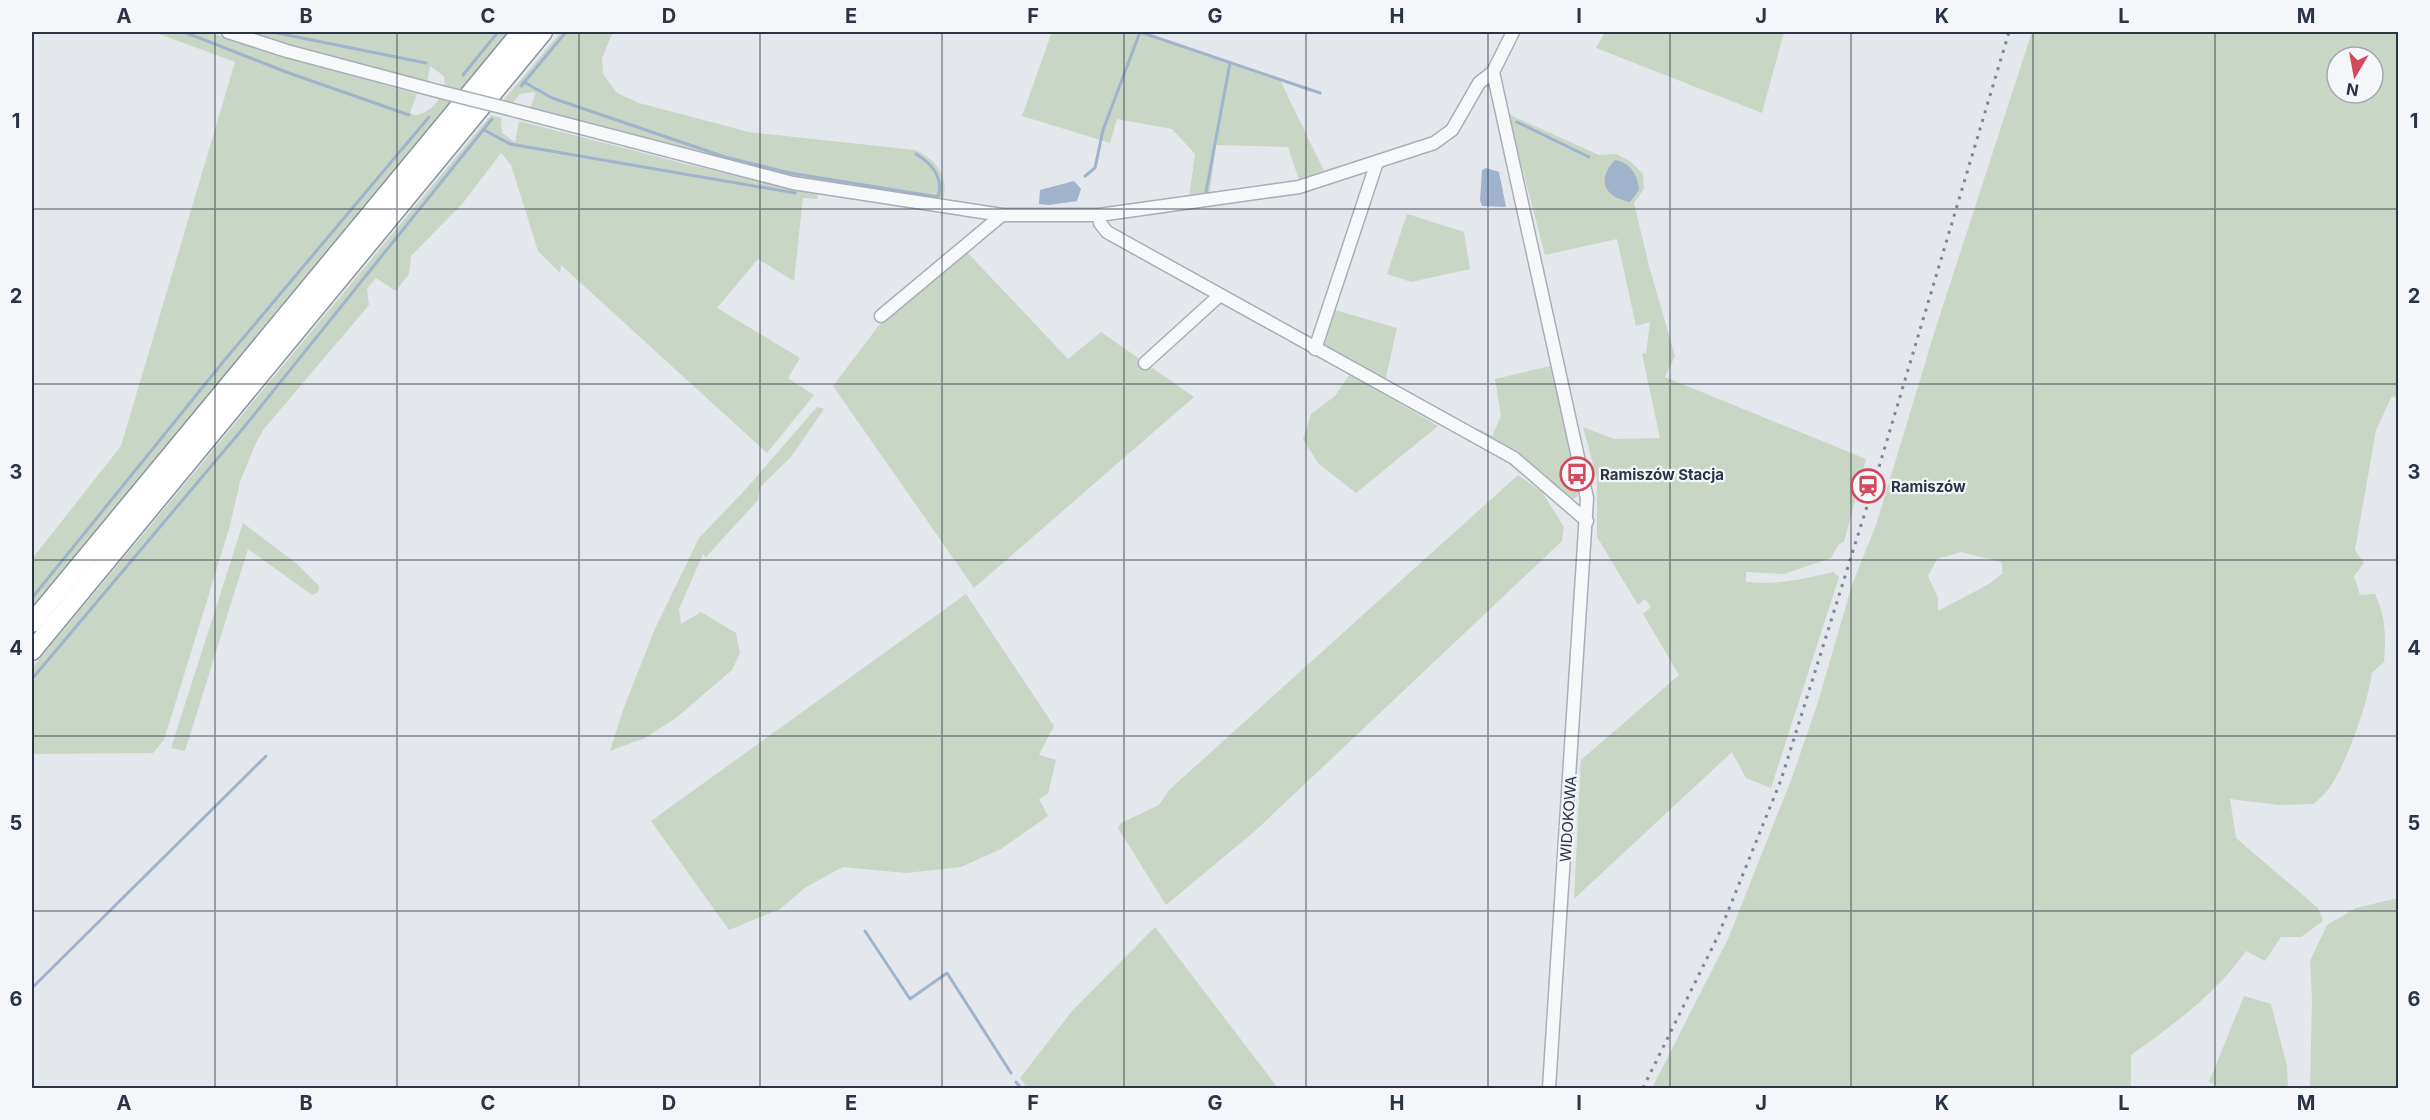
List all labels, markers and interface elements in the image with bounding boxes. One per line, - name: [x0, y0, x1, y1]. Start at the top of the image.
- text: A: [117, 4, 132, 28]
- text: B: [299, 4, 313, 28]
- text: C: [481, 4, 495, 28]
- text: D: [662, 4, 676, 28]
- text: E: [845, 4, 857, 28]
- text: F: [1027, 4, 1039, 28]
- text: G: [1207, 4, 1223, 28]
- text: H: [1390, 4, 1404, 28]
- text: I: [1576, 4, 1582, 28]
- text: J: [1755, 4, 1767, 28]
- text: K: [1935, 4, 1949, 28]
- text: L: [2118, 4, 2130, 28]
- text: M: [2297, 4, 2315, 28]
- north arrow: [2325, 45, 2385, 105]
- text: N: [2345, 79, 2360, 101]
- text: 1: [12, 109, 20, 133]
- text: 1: [2410, 109, 2418, 133]
- text: 2: [10, 284, 22, 308]
- text: 2: [2408, 284, 2420, 308]
- bus stop icon: Ramiszów Stacja: [1559, 456, 1595, 492]
- text: 3: [10, 460, 22, 484]
- text: 3: [2408, 460, 2420, 484]
- place label: Ramiszów Stacja: [1600, 465, 1724, 484]
- station icon: Ramiszów: [1850, 468, 1886, 504]
- place label: Ramiszów: [1891, 477, 1966, 496]
- text: 4: [9, 636, 23, 660]
- text: 4: [2407, 636, 2421, 660]
- street label: WIDOKOWA: [1556, 775, 1580, 863]
- text: 5: [10, 811, 22, 835]
- text: 5: [2408, 811, 2420, 835]
- text: 6: [10, 987, 23, 1011]
- text: 6: [2408, 987, 2421, 1011]
- text: A: [117, 1091, 132, 1115]
- text: B: [299, 1091, 313, 1115]
- text: C: [481, 1091, 495, 1115]
- text: D: [662, 1091, 676, 1115]
- text: E: [845, 1091, 857, 1115]
- text: F: [1027, 1091, 1039, 1115]
- text: G: [1207, 1091, 1223, 1115]
- text: H: [1390, 1091, 1404, 1115]
- text: I: [1576, 1091, 1582, 1115]
- text: J: [1755, 1091, 1767, 1115]
- text: K: [1935, 1091, 1949, 1115]
- text: L: [2118, 1091, 2130, 1115]
- text: M: [2297, 1091, 2315, 1115]

